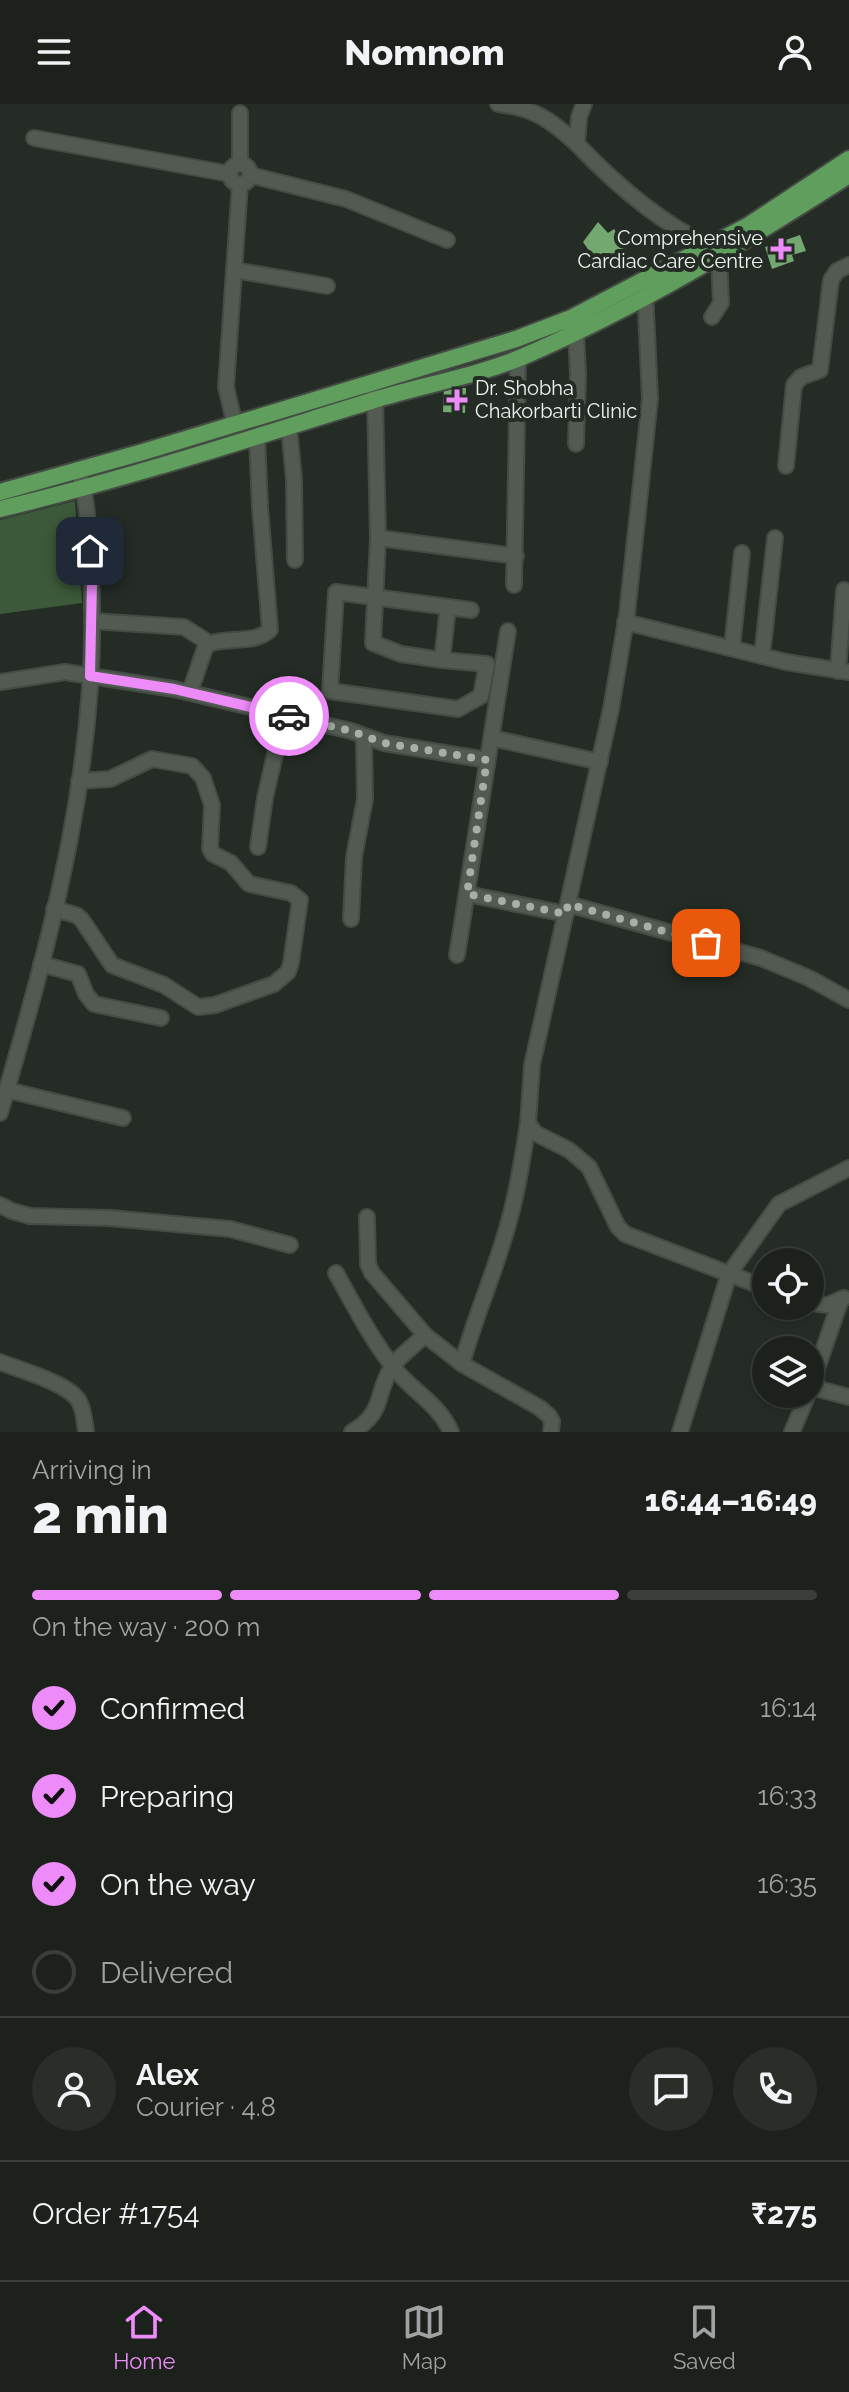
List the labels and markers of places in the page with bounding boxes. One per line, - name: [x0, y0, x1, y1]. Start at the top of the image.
- place label: Comprehensive Cardiac Care Centre: [578, 226, 763, 273]
- marker: Comprehensive Cardiac Care Centre: [770, 238, 792, 260]
- place label: Dr. Shobha Chakorbarti Clinic: [475, 376, 637, 423]
- marker: Dr. Shobha Chakorbarti Clinic: [446, 389, 468, 411]
- pin: [56, 517, 124, 585]
- pin: [672, 909, 740, 977]

